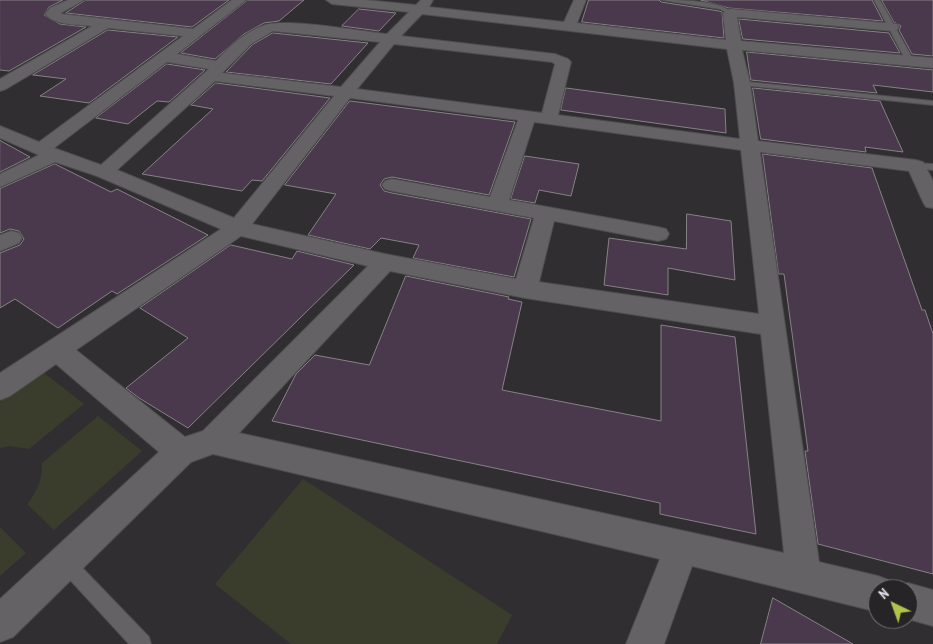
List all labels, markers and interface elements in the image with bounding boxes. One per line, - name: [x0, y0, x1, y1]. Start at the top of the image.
- north arrow: [868, 579, 918, 629]
- text: N: [875, 584, 892, 603]

